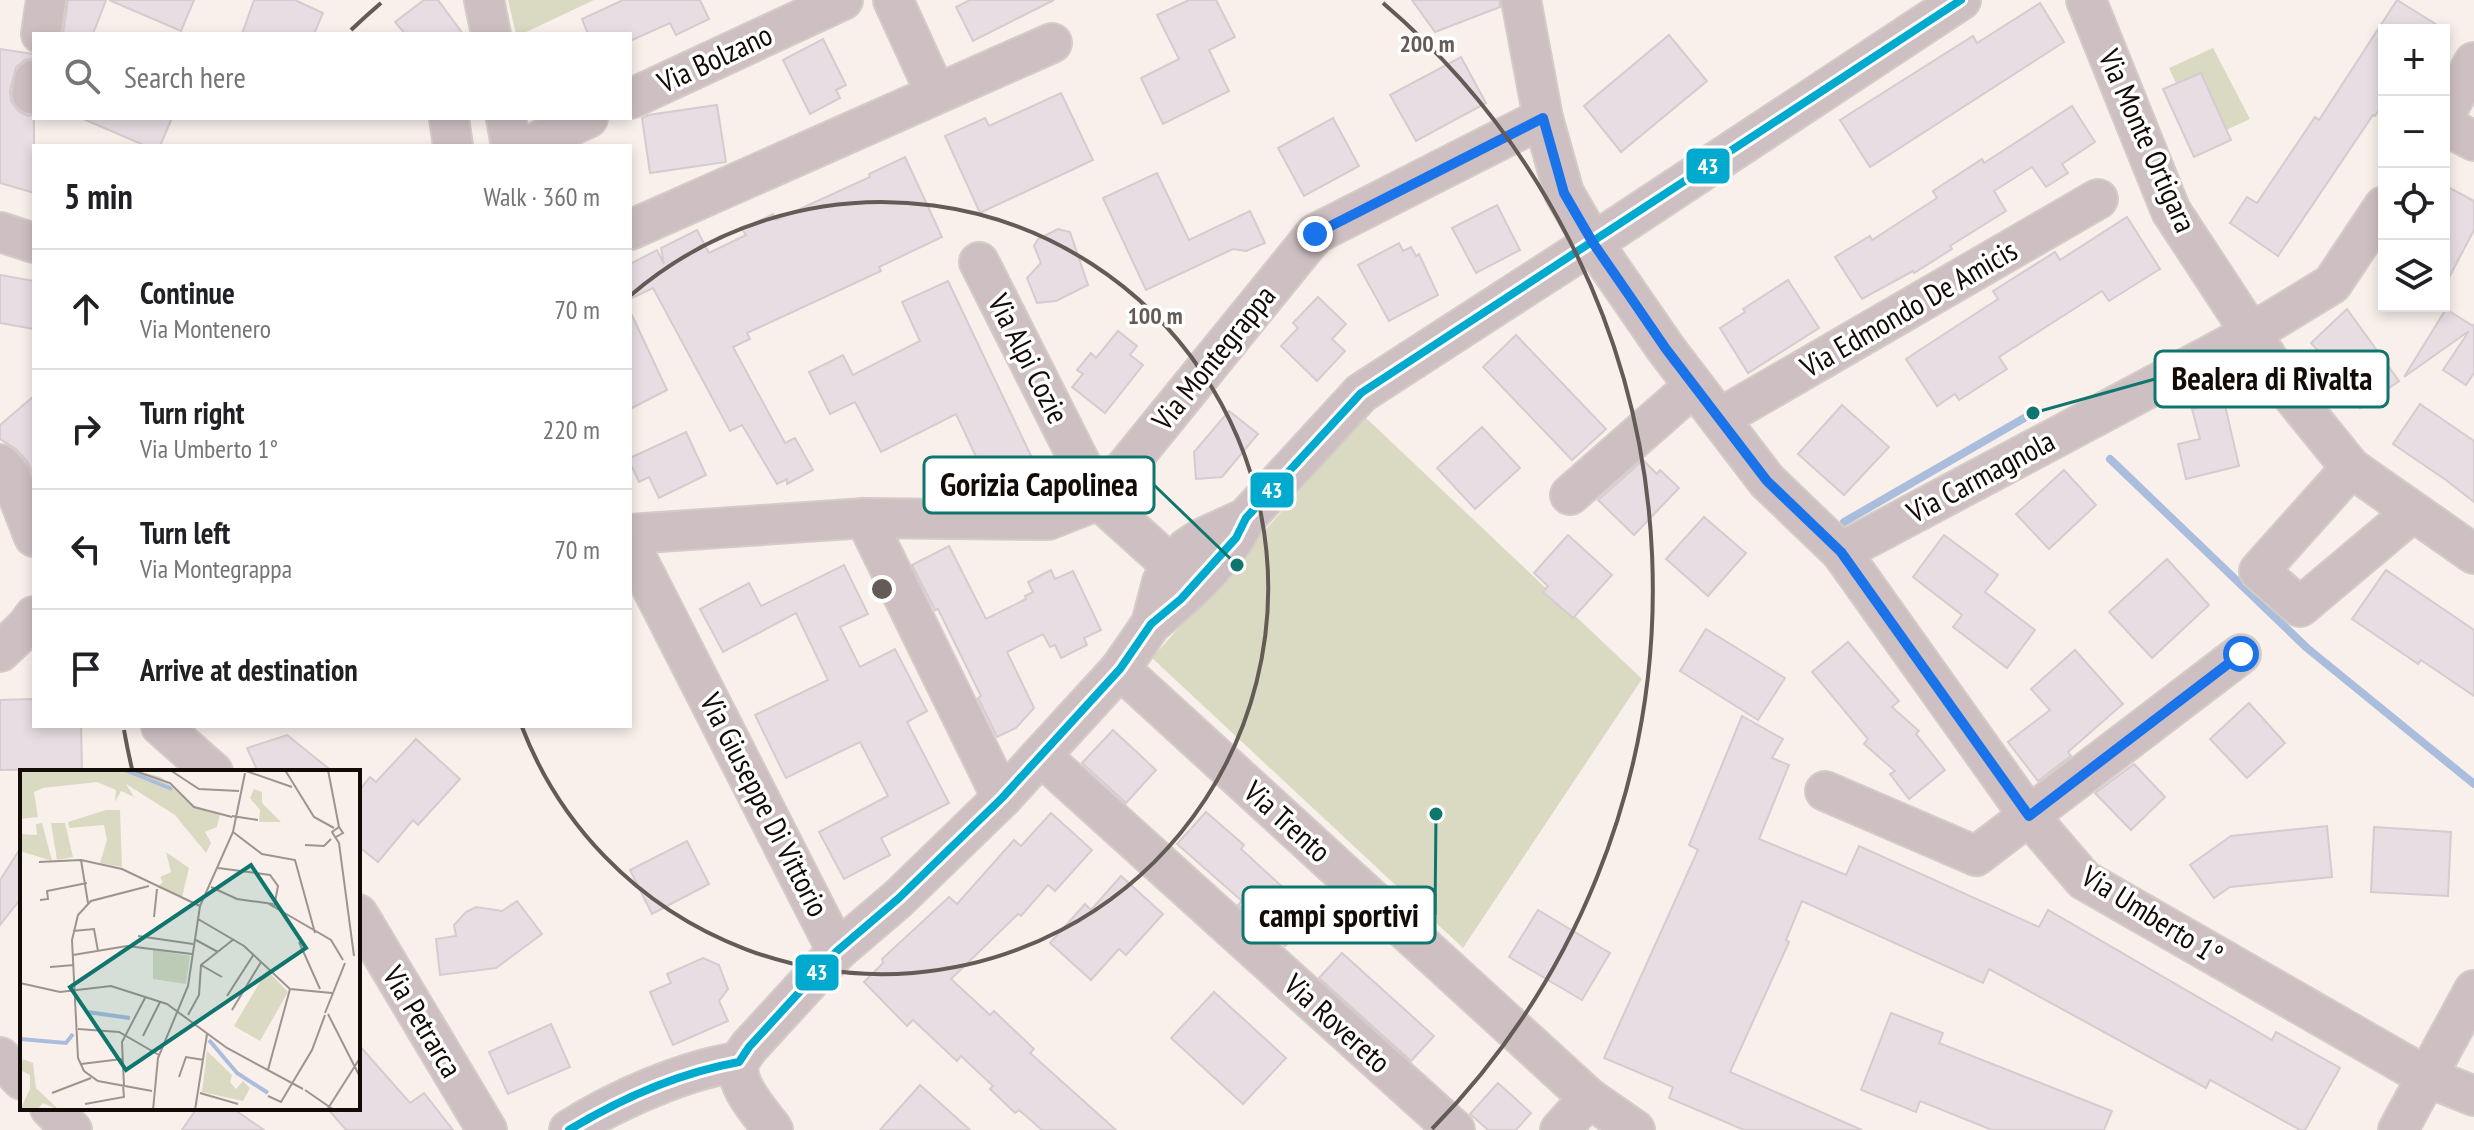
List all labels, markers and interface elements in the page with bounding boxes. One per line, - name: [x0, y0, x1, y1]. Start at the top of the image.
- street label: Via Bolzano: [650, 14, 778, 101]
- map controls: [2378, 24, 2450, 312]
- button: +: [2378, 24, 2450, 96]
- text: 200 m: [1399, 28, 1455, 59]
- search box: [32, 32, 632, 120]
- street label: Via Monte Ortigara: [2090, 42, 2206, 238]
- icon: search: [60, 54, 104, 98]
- text: Search here: [124, 57, 246, 96]
- button: −: [2378, 96, 2450, 168]
- line badge: 43: [1685, 147, 1731, 185]
- text: 43: [1697, 152, 1719, 180]
- button: locate: [2378, 168, 2450, 240]
- text: 5 min: [64, 174, 133, 218]
- text: Walk · 360 m: [483, 180, 600, 213]
- route end: [1297, 216, 1333, 252]
- street label: Via Edmondo De Amicis: [1792, 230, 2024, 386]
- button: layers: [2378, 240, 2450, 312]
- text: Continue: [140, 273, 235, 312]
- street label: Via Montegrappa: [1142, 277, 1283, 438]
- street label: Via Alpi Cozie: [980, 286, 1079, 430]
- icon: ahead: [64, 287, 108, 331]
- text: 70 m: [554, 293, 600, 326]
- text: 100 m: [1127, 300, 1183, 331]
- text: Via Montenero: [140, 312, 271, 345]
- callout: Bealera di Rivalta: [2155, 351, 2388, 407]
- text: Bealera di Rivalta: [2172, 357, 2372, 399]
- text: Turn right: [140, 393, 244, 432]
- icon: right: [64, 407, 108, 451]
- text: 220 m: [542, 413, 600, 446]
- street label: Via Carmagnola: [1899, 420, 2061, 531]
- text: Via Umberto 1°: [140, 432, 278, 465]
- callout: Gorizia Capolinea: [924, 457, 1154, 513]
- text: Gorizia Capolinea: [940, 463, 1138, 505]
- line badge: 43: [1249, 471, 1295, 509]
- text: 43: [1261, 476, 1283, 504]
- text: Turn left: [140, 513, 230, 552]
- icon: left: [64, 527, 108, 571]
- text: 70 m: [554, 533, 600, 566]
- text: Via Montegrappa: [140, 552, 292, 585]
- centre of rings: [868, 575, 896, 603]
- route start: [2223, 636, 2259, 672]
- icon: arrive: [64, 647, 108, 691]
- text: Arrive at destination: [140, 650, 358, 689]
- street label: Via Giuseppe Di Vittorio: [692, 685, 838, 923]
- inset map: [20, 770, 360, 1110]
- street label: Via Trento: [1236, 771, 1340, 870]
- street label: Via Umberto 1°: [2074, 855, 2231, 973]
- callout: campi sportivi: [1243, 887, 1435, 943]
- text: campi sportivi: [1259, 894, 1419, 936]
- line badge: 43: [794, 953, 840, 992]
- street label: Via Petrarca: [374, 958, 472, 1084]
- text: 43: [806, 958, 828, 986]
- street label: Via Rovereto: [1276, 964, 1399, 1081]

